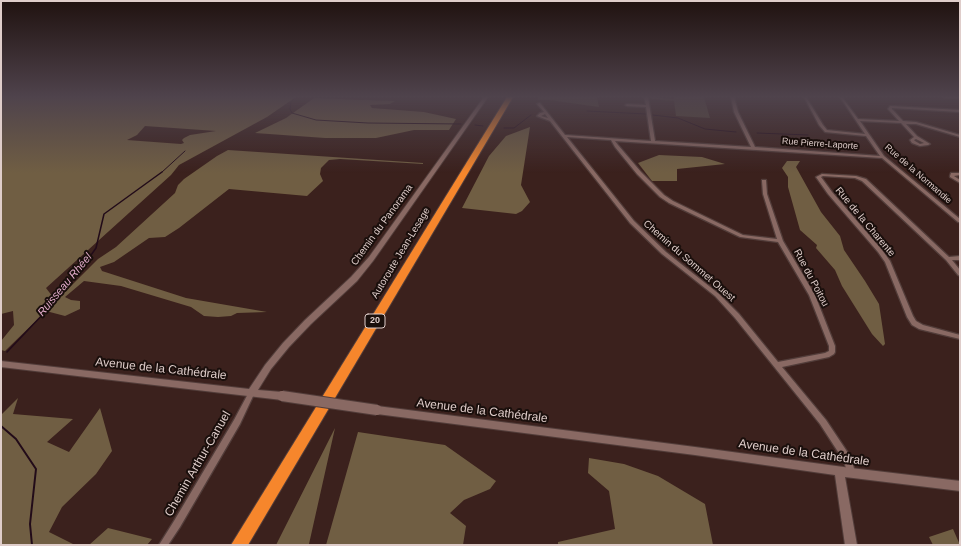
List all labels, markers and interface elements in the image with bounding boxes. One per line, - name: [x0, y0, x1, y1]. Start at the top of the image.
- street label: Rue Pierre-Laporte: [781, 136, 859, 152]
- street label: Rue de la Normandie: [882, 142, 954, 206]
- street label: Chemin du Panorama: [349, 182, 415, 268]
- street label: Rue de la Charente: [833, 185, 897, 259]
- street label: Autoroute Jean-Lesage: [369, 205, 433, 301]
- street label: Chemin du Sommet Ouest: [641, 218, 737, 304]
- street label: Rue du Poitou: [791, 247, 831, 309]
- water label: Ruisseau Rhéel: [35, 251, 95, 319]
- road number: 20: [365, 314, 385, 328]
- street label: Avenue de la Cathédrale: [95, 355, 227, 383]
- street label: Avenue de la Cathédrale: [416, 396, 548, 426]
- street label: Chemin Arthur-Canuel: [162, 409, 234, 519]
- street label: Avenue de la Cathédrale: [738, 437, 870, 469]

